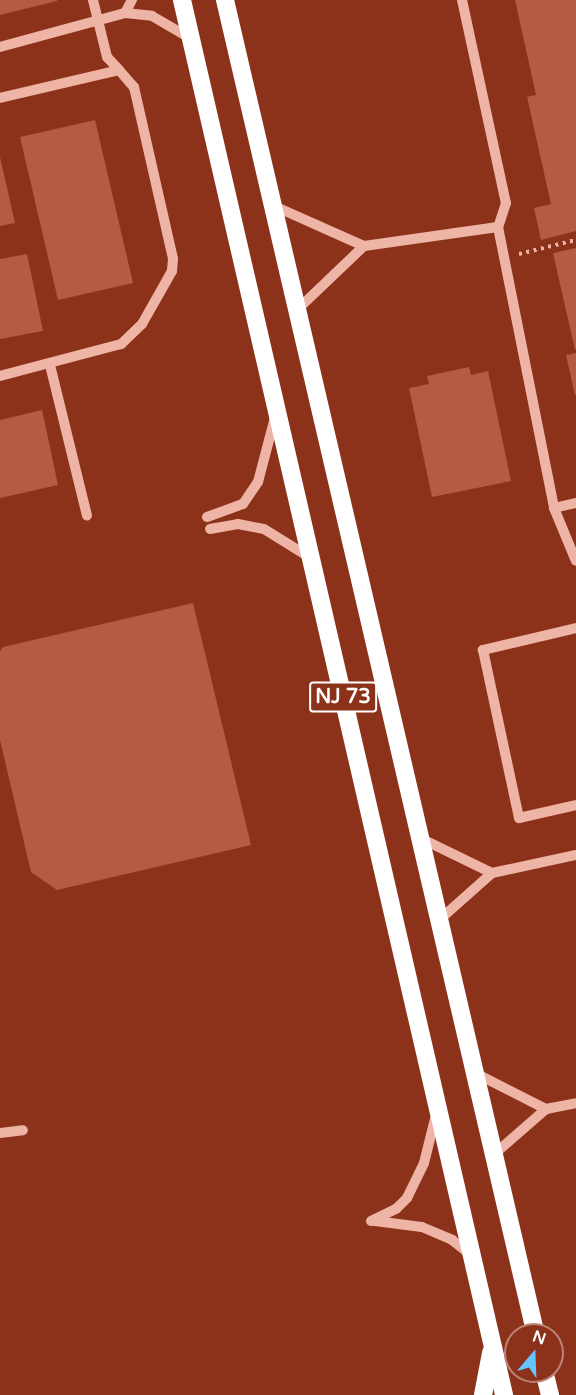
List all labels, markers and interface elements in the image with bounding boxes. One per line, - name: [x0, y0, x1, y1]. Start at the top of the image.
- road number: NJ 73: [308, 680, 378, 714]
- north arrow: [504, 1323, 564, 1383]
- text: N: [530, 1326, 549, 1349]

